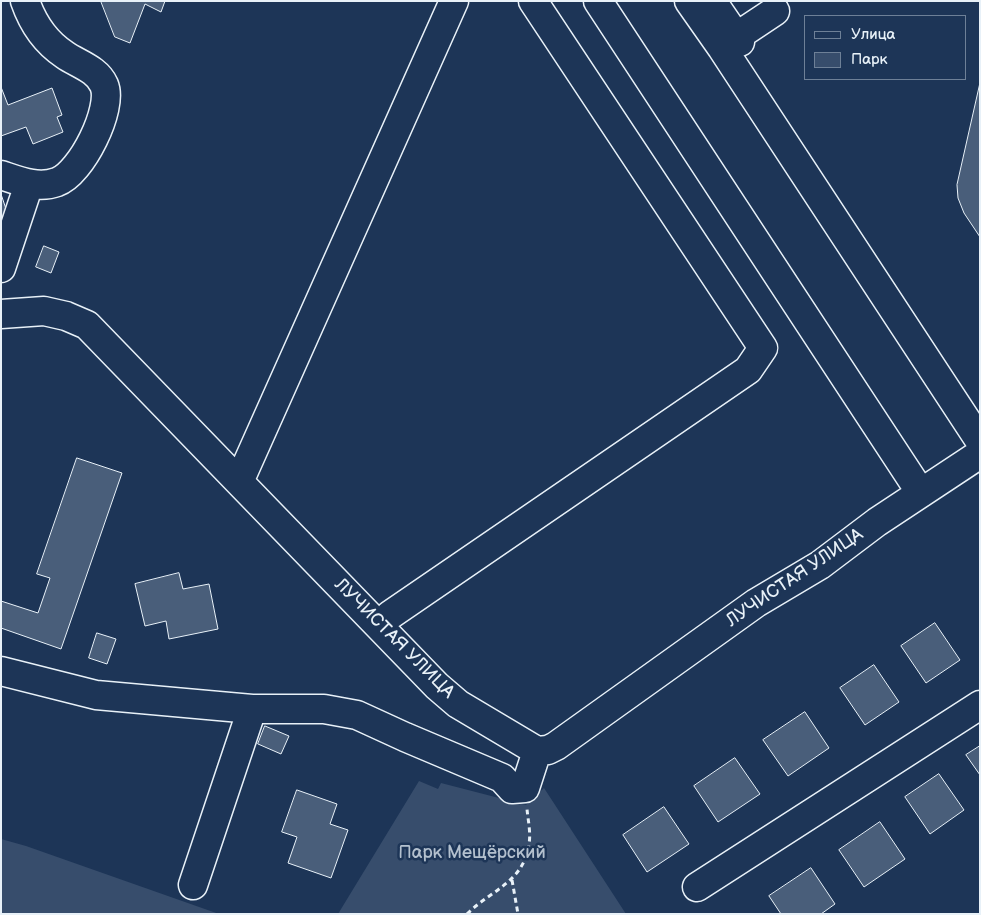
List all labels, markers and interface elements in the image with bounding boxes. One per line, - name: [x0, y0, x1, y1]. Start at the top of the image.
- legend: [804, 15, 966, 80]
- text: Улица: [851, 25, 895, 44]
- text: Парк: [851, 50, 888, 69]
- street label: ЛУЧИСТАЯ УЛИЦА: [722, 524, 868, 632]
- street label: ЛУЧИСТАЯ УЛИЦА: [330, 575, 458, 703]
- park label: Парк Мещёрский: [398, 842, 546, 864]

